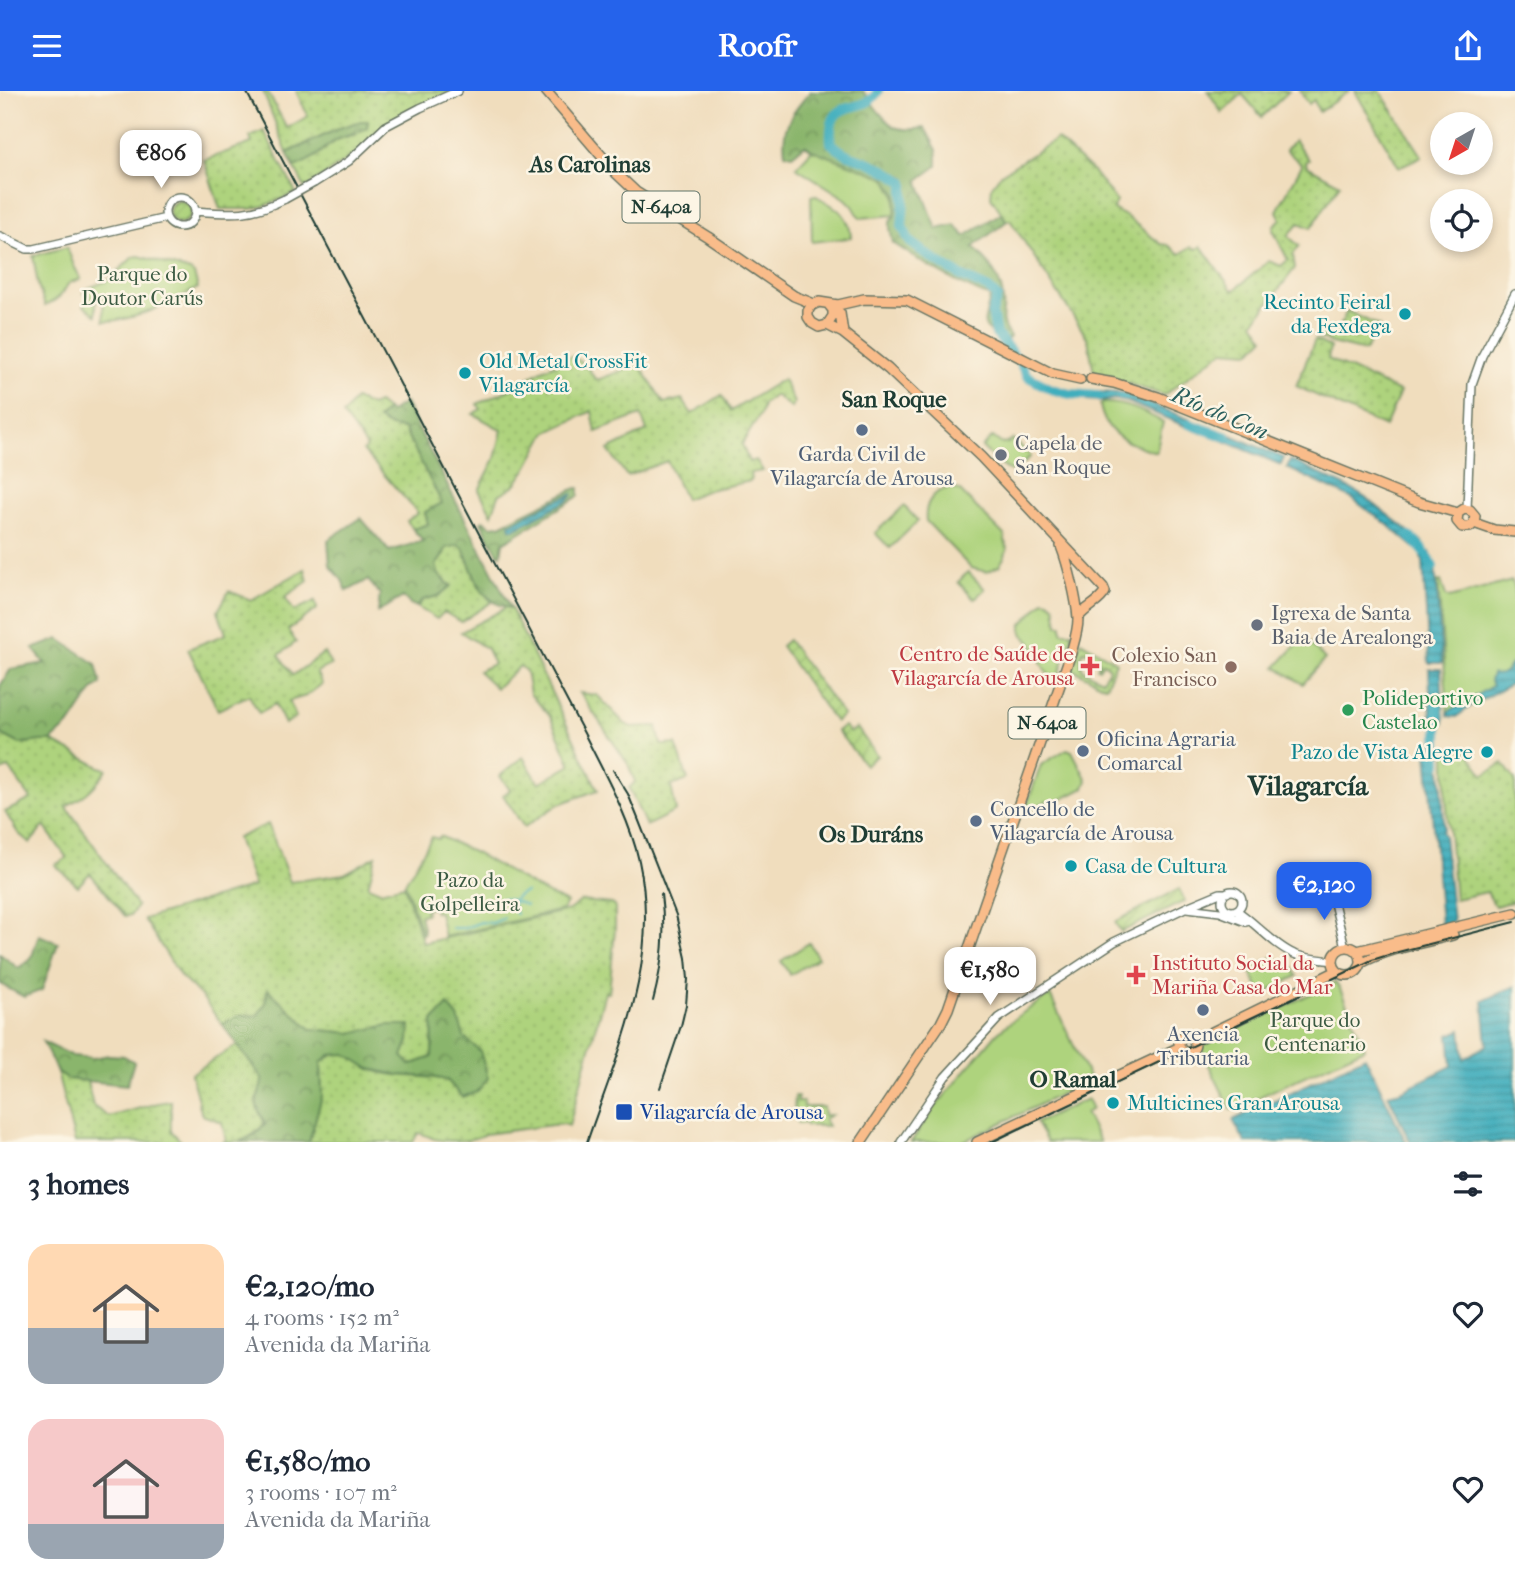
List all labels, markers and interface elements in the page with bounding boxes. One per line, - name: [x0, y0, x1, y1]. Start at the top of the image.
- icon: menu: [28, 27, 66, 65]
- text: Roofr: [718, 27, 797, 64]
- icon: share: [1449, 27, 1487, 65]
- north arrow: [1430, 112, 1493, 175]
- map controls: [1430, 112, 1493, 252]
- pin: €806: [120, 131, 202, 190]
- text: €806: [136, 139, 186, 166]
- district label: As Carolinas: [527, 151, 651, 178]
- button: locate: [1430, 189, 1493, 252]
- road number: N-640a: [622, 191, 700, 223]
- park label: Parque do Doutor Carús: [81, 262, 203, 310]
- place label: Recinto Feiral da Fexdega: [1263, 290, 1391, 338]
- marker: Recinto Feiral da Fexdega: [1397, 306, 1413, 322]
- place label: Old Metal CrossFit Vilagarcía: [478, 349, 648, 397]
- marker: Old Metal CrossFit Vilagarcía: [457, 365, 473, 381]
- water label: Río do Con: [1166, 380, 1273, 445]
- district label: San Roque: [841, 386, 947, 413]
- marker: Garda Civil de Vilagarcía de Arousa: [854, 422, 870, 438]
- place label: Capela de San Roque: [1015, 431, 1111, 479]
- place label: Garda Civil de Vilagarcía de Arousa: [769, 442, 954, 490]
- marker: Capela de San Roque: [993, 447, 1009, 463]
- place label: Igrexa de Santa Baia de Arealonga: [1271, 601, 1433, 649]
- marker: Igrexa de Santa Baia de Arealonga: [1249, 617, 1265, 633]
- place label: Centro de Saúde de Vilagarcía de Arousa: [890, 642, 1074, 690]
- place label: Colexio San Francisco: [1112, 643, 1217, 691]
- marker: Centro de Saúde de Vilagarcía de Arousa: [1080, 656, 1100, 676]
- marker: Colexio San Francisco: [1223, 659, 1239, 675]
- place label: Polideportivo Castelao: [1362, 686, 1483, 734]
- marker: Polideportivo Castelao: [1340, 702, 1356, 718]
- road number: N-640a: [1009, 708, 1086, 739]
- place label: Oficina Agraria Comarcal: [1097, 727, 1236, 775]
- place label: Pazo de Vista Alegre: [1291, 740, 1473, 764]
- marker: Oficina Agraria Comarcal: [1075, 743, 1091, 759]
- marker: Pazo de Vista Alegre: [1479, 744, 1495, 760]
- district label: Vilagarcía: [1247, 769, 1369, 802]
- place label: Concello de Vilagarcía de Arousa: [989, 797, 1174, 845]
- marker: Concello de Vilagarcía de Arousa: [968, 813, 984, 829]
- district label: Os Duráns: [819, 821, 924, 848]
- place label: Casa de Cultura: [1085, 854, 1227, 878]
- marker: Casa de Cultura: [1063, 858, 1079, 874]
- pin: €2,120: [1267, 863, 1381, 922]
- park label: Pazo da Golpelleira: [420, 868, 520, 916]
- text: €2,120: [1293, 871, 1355, 898]
- pin: €1,580: [933, 947, 1047, 1007]
- place label: Instituto Social da Mariña Casa do Mar: [1152, 951, 1333, 999]
- text: €1,580: [960, 956, 1020, 983]
- marker: Instituto Social da Mariña Casa do Mar: [1126, 965, 1146, 985]
- marker: Axencia Tributaria: [1195, 1002, 1211, 1018]
- park label: Parque do Centenario: [1264, 1008, 1366, 1056]
- place label: Axencia Tributaria: [1157, 1022, 1249, 1070]
- district label: O Ramal: [1030, 1066, 1117, 1093]
- place label: Multicines Gran Arousa: [1127, 1091, 1340, 1115]
- marker: Multicines Gran Arousa: [1105, 1095, 1121, 1111]
- place label: Vilagarcía de Arousa: [639, 1100, 824, 1124]
- marker: Vilagarcía de Arousa: [614, 1102, 634, 1122]
- icon: filters: [1449, 1165, 1487, 1203]
- text: 3 homes: [28, 1167, 129, 1202]
- text: €2,120/mo: [245, 1269, 375, 1304]
- icon: home: [84, 1272, 168, 1356]
- icon: heart: [1449, 1295, 1487, 1333]
- text: 4 rooms · 152 m²: [245, 1304, 399, 1331]
- text: Avenida da Mariña: [245, 1331, 430, 1358]
- text: €1,580/mo: [245, 1444, 370, 1479]
- icon: home: [84, 1447, 168, 1531]
- icon: heart: [1449, 1470, 1487, 1508]
- text: 3 rooms · 107 m²: [245, 1479, 397, 1506]
- text: Avenida da Mariña: [245, 1506, 430, 1533]

